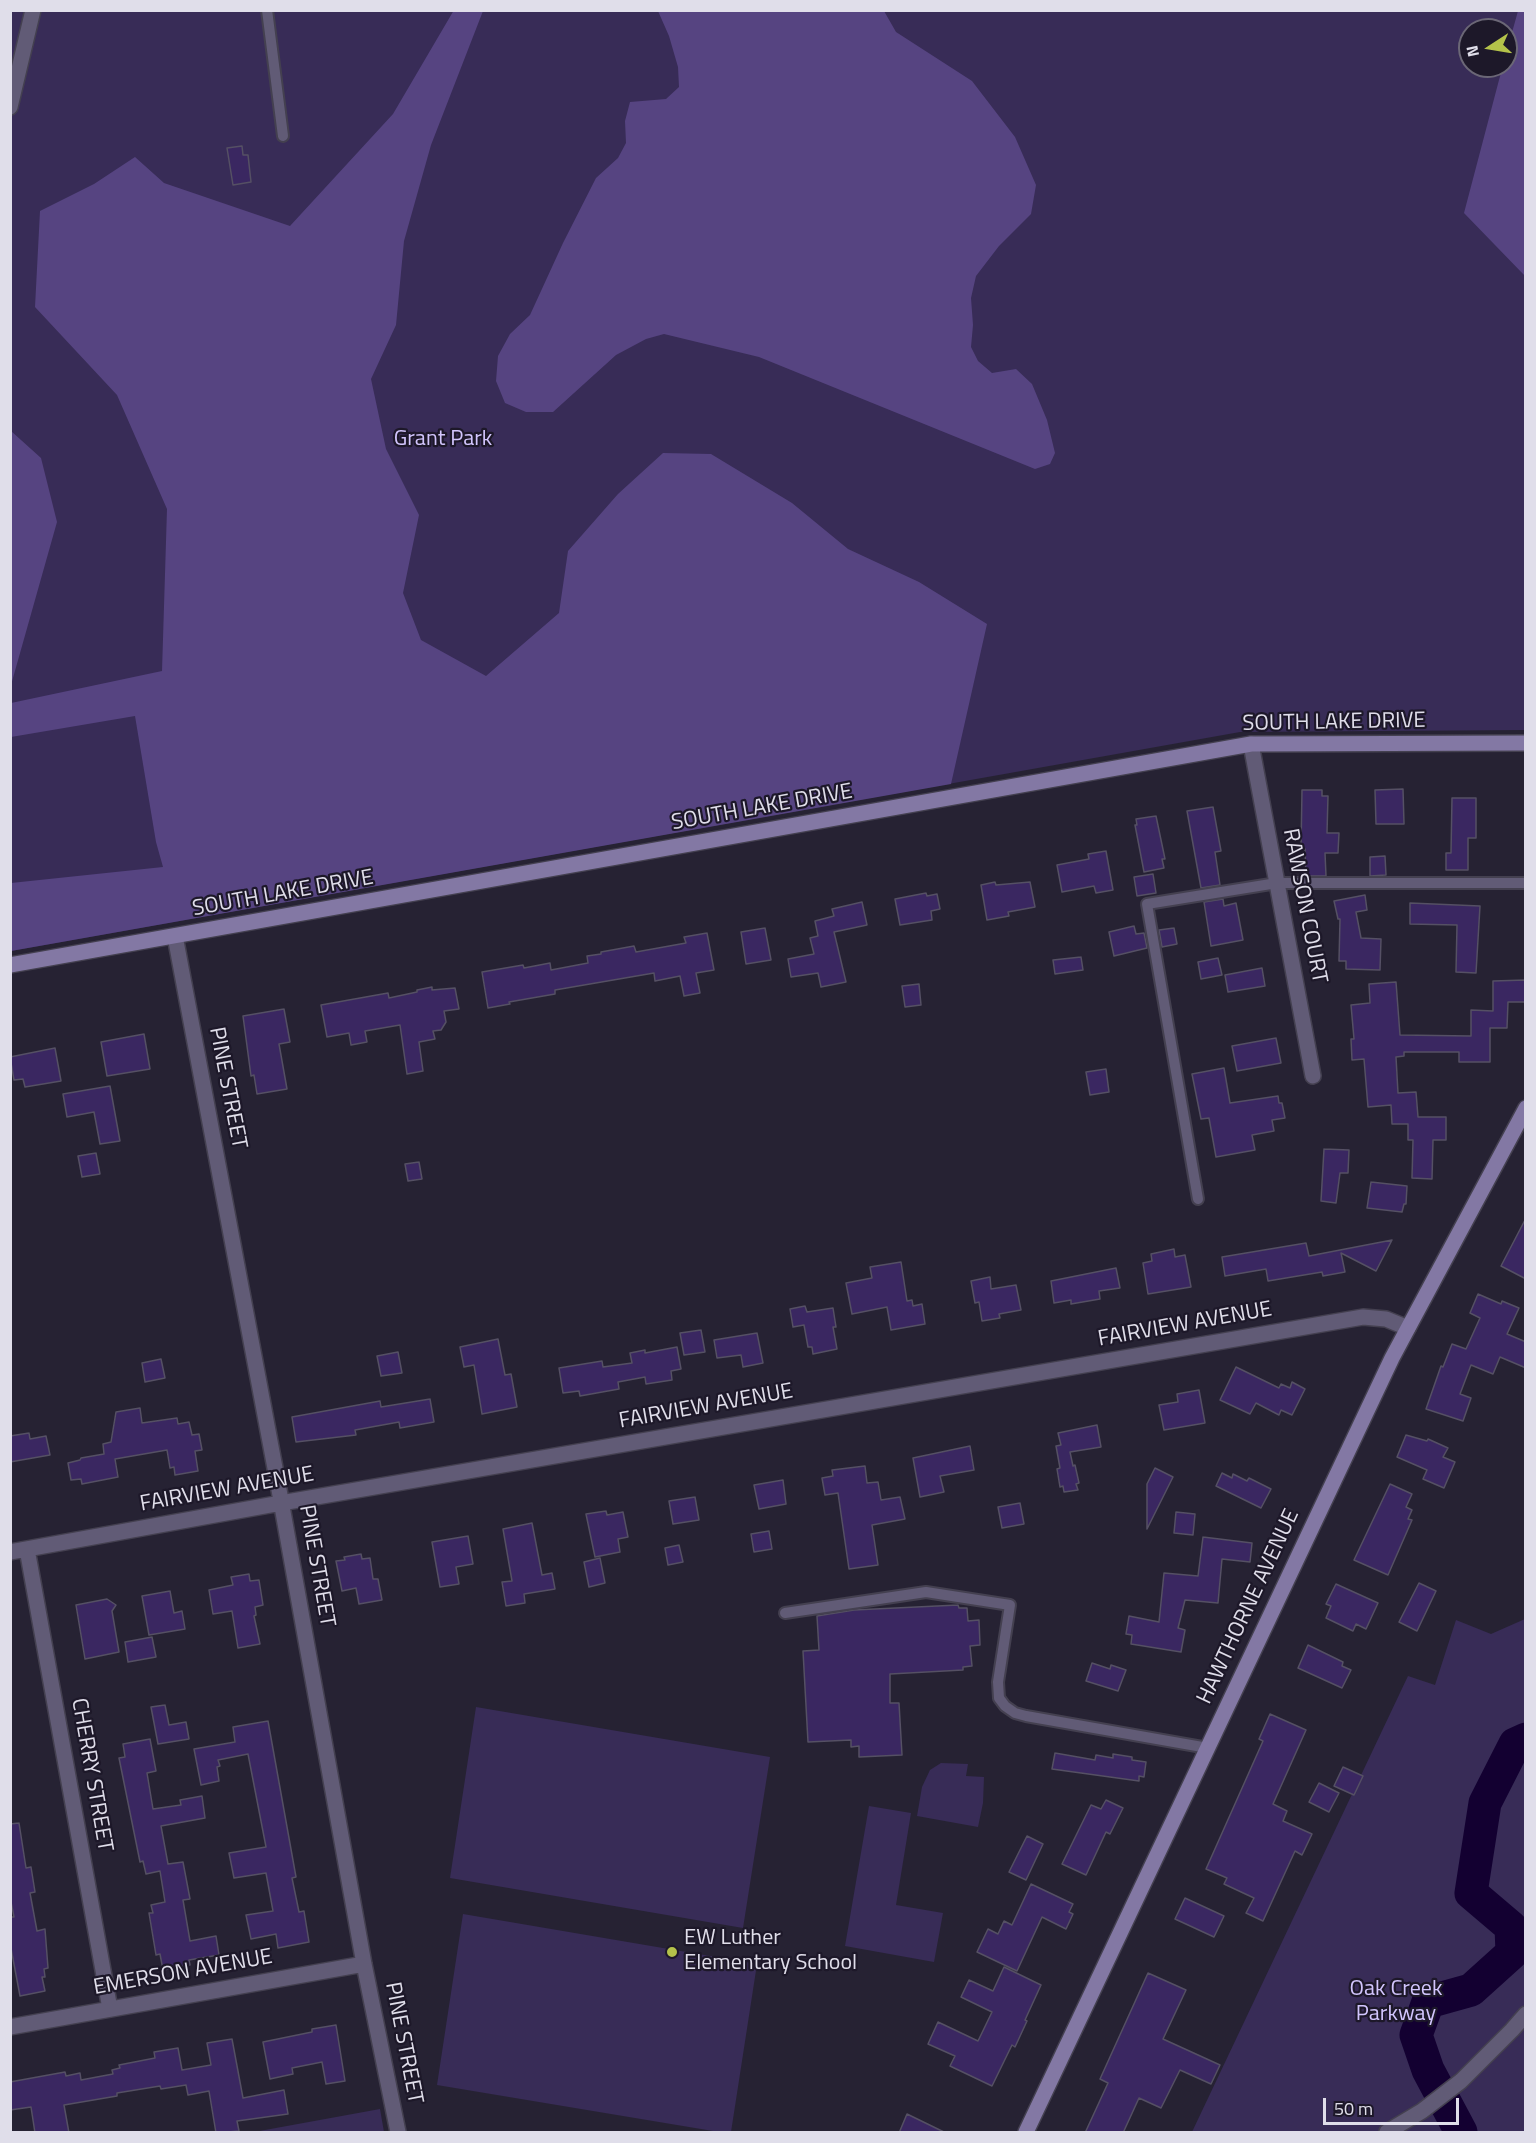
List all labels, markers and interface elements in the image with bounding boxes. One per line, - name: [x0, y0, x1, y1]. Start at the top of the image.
- north arrow: [1458, 18, 1518, 78]
- text: N: [1459, 43, 1485, 59]
- park label: Grant Park: [394, 427, 492, 453]
- street label: SOUTH LAKE DRIVE: [1242, 708, 1426, 738]
- street label: SOUTH LAKE DRIVE: [670, 779, 854, 837]
- street label: RAWSON COURT: [1276, 826, 1332, 986]
- street label: SOUTH LAKE DRIVE: [191, 865, 375, 923]
- street label: PINE STREET: [202, 1025, 252, 1151]
- street label: FAIRVIEW AVENUE: [1096, 1297, 1274, 1353]
- street label: FAIRVIEW AVENUE: [617, 1379, 795, 1435]
- street label: FAIRVIEW AVENUE: [138, 1462, 316, 1518]
- street label: PINE STREET: [292, 1503, 340, 1629]
- street label: HAWTHORNE AVENUE: [1192, 1505, 1306, 1709]
- street label: CHERRY STREET: [65, 1696, 117, 1854]
- place label: EW Luther Elementary School: [684, 1926, 857, 1978]
- street label: EMERSON AVENUE: [91, 1944, 275, 2002]
- marker: EW Luther Elementary School: [665, 1945, 679, 1959]
- park label: Oak Creek Parkway: [1350, 1977, 1442, 2029]
- street label: PINE STREET: [378, 1980, 428, 2106]
- scale bar: [1326, 2086, 1462, 2124]
- text: 50 m: [1334, 2095, 1373, 2122]

